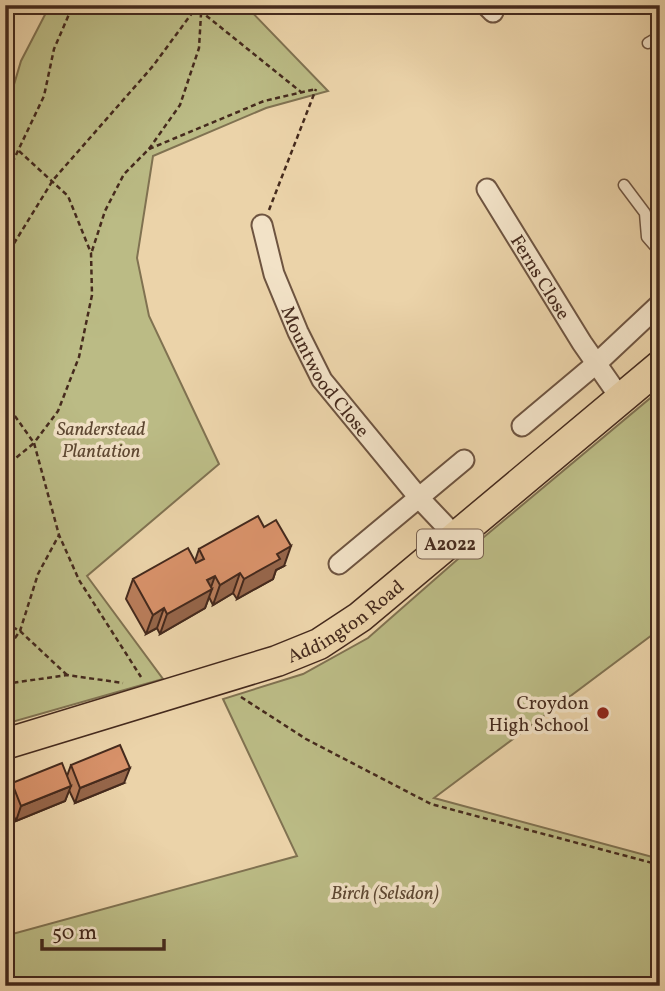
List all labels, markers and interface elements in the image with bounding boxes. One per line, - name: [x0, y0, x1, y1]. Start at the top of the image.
- street label: Ferns Close: [503, 230, 575, 325]
- street label: Mountwood Close: [274, 302, 375, 443]
- park label: Sanderstead Plantation: [57, 417, 145, 465]
- road number: A2022: [417, 530, 483, 558]
- street label: Addington Road: [284, 574, 410, 671]
- place label: Croydon High School: [489, 691, 589, 739]
- marker: Croydon High School: [595, 705, 611, 721]
- park label: Birch (Selsdon): [331, 881, 440, 907]
- scale bar: [42, 907, 164, 951]
- text: 50 m: [52, 919, 97, 948]

